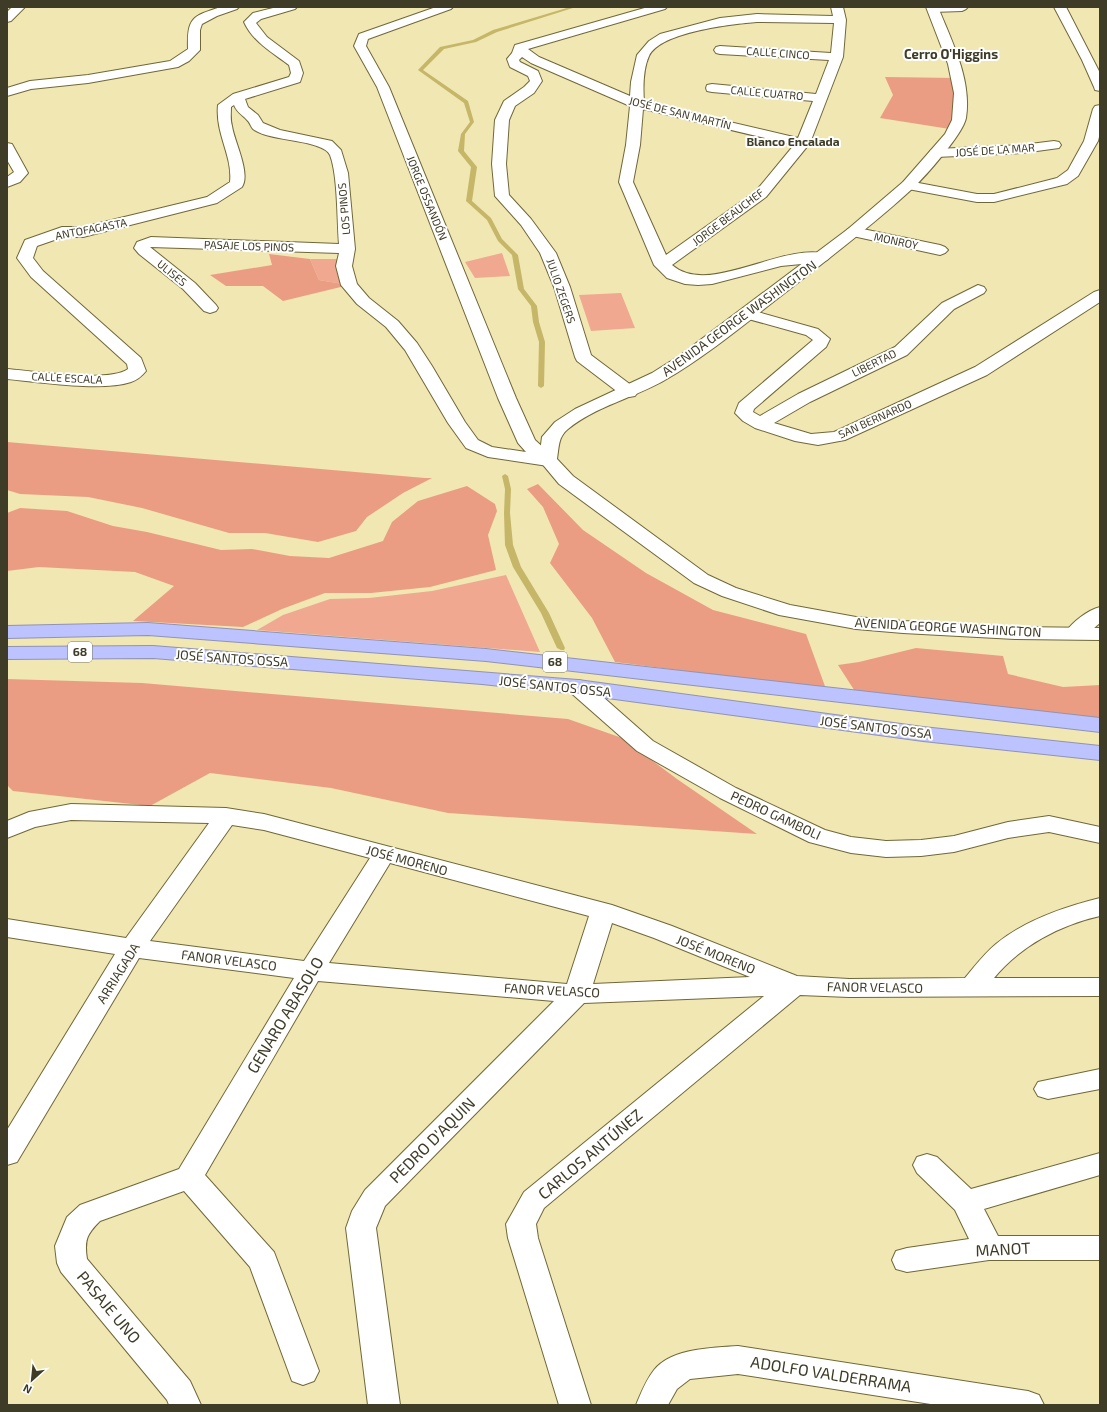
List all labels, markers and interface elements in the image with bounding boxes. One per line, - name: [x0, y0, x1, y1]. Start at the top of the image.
- street label: CALLE CINCO: [746, 44, 810, 61]
- district label: Cerro O'Higgins: [904, 46, 998, 62]
- street label: CALLE CUATRO: [730, 83, 804, 102]
- street label: JOSÉ DE SAN MARTÍN: [628, 93, 733, 132]
- district label: Blanco Encalada: [746, 134, 840, 148]
- street label: JOSÉ DE LA MAR: [955, 140, 1035, 159]
- street label: JORGE OSSANDÓN: [405, 154, 450, 242]
- street label: LOS PINOS: [335, 183, 352, 236]
- street label: JORGE BEAUCHEF: [689, 185, 766, 248]
- street label: ANTOFAGASTA: [54, 215, 128, 242]
- street label: MONROY: [873, 229, 920, 252]
- street label: PASAJE LOS PINOS: [204, 237, 294, 254]
- street label: ULISES: [155, 257, 190, 288]
- street label: JULIO ZEGERS: [544, 257, 579, 325]
- street label: AVENIDA GEORGE WASHINGTON: [659, 257, 819, 379]
- street label: LIBERTAD: [849, 346, 898, 379]
- street label: CALLE ESCALA: [31, 369, 103, 386]
- street label: SAN BERNARDO: [836, 397, 914, 441]
- street label: AVENIDA GEORGE WASHINGTON: [854, 614, 1042, 640]
- road number: 68: [68, 642, 92, 662]
- street label: JOSÉ SANTOS OSSA: [175, 645, 289, 670]
- road number: 68: [543, 652, 567, 672]
- street label: JOSÉ SANTOS OSSA: [498, 671, 612, 700]
- street label: JOSÉ SANTOS OSSA: [819, 711, 933, 742]
- street label: PEDRO GAMBOLI: [728, 787, 824, 843]
- street label: JOSÉ MORENO: [364, 840, 450, 879]
- street label: JOSÉ MORENO: [674, 930, 758, 977]
- street label: ARRIAGADA: [93, 940, 143, 1006]
- street label: FANOR VELASCO: [180, 946, 278, 974]
- street label: GENARO ABASOLO: [242, 953, 327, 1076]
- street label: FANOR VELASCO: [827, 978, 923, 996]
- street label: FANOR VELASCO: [504, 979, 600, 1001]
- street label: PEDRO D'AQUIN: [385, 1093, 479, 1187]
- street label: CARLOS ANTÚNEZ: [534, 1104, 646, 1203]
- street label: MANOT: [975, 1238, 1031, 1259]
- street label: PASAJE UNO: [74, 1267, 145, 1347]
- street label: ADOLFO VALDERRAMA: [749, 1351, 913, 1396]
- north arrow: [12, 1360, 52, 1400]
- text: N: [21, 1382, 34, 1397]

